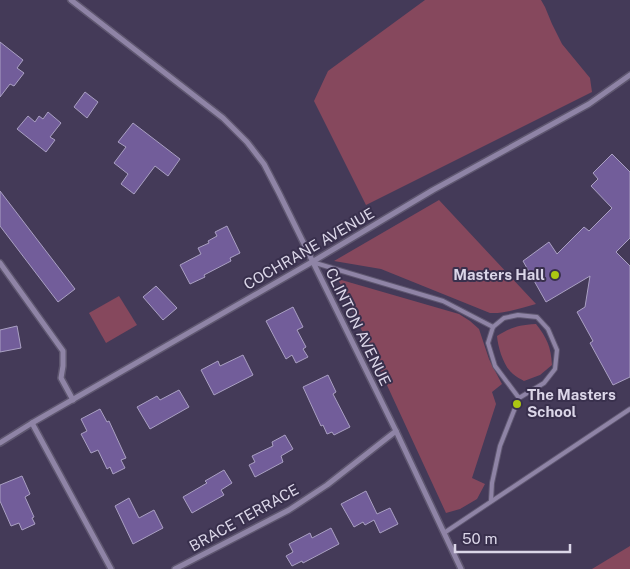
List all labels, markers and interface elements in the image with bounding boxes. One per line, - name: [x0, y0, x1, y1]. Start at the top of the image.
- street label: COCHRANE AVENUE: [241, 204, 377, 293]
- street label: CLINTON AVENUE: [323, 265, 394, 388]
- place label: Masters Hall: [453, 266, 545, 283]
- marker: Masters Hall: [549, 269, 561, 281]
- place label: The Masters School: [527, 386, 616, 420]
- marker: The Masters School: [511, 398, 523, 410]
- street label: BRACE TERRACE: [186, 481, 301, 555]
- scale bar: [455, 522, 570, 554]
- text: 50 m: [462, 530, 497, 547]

